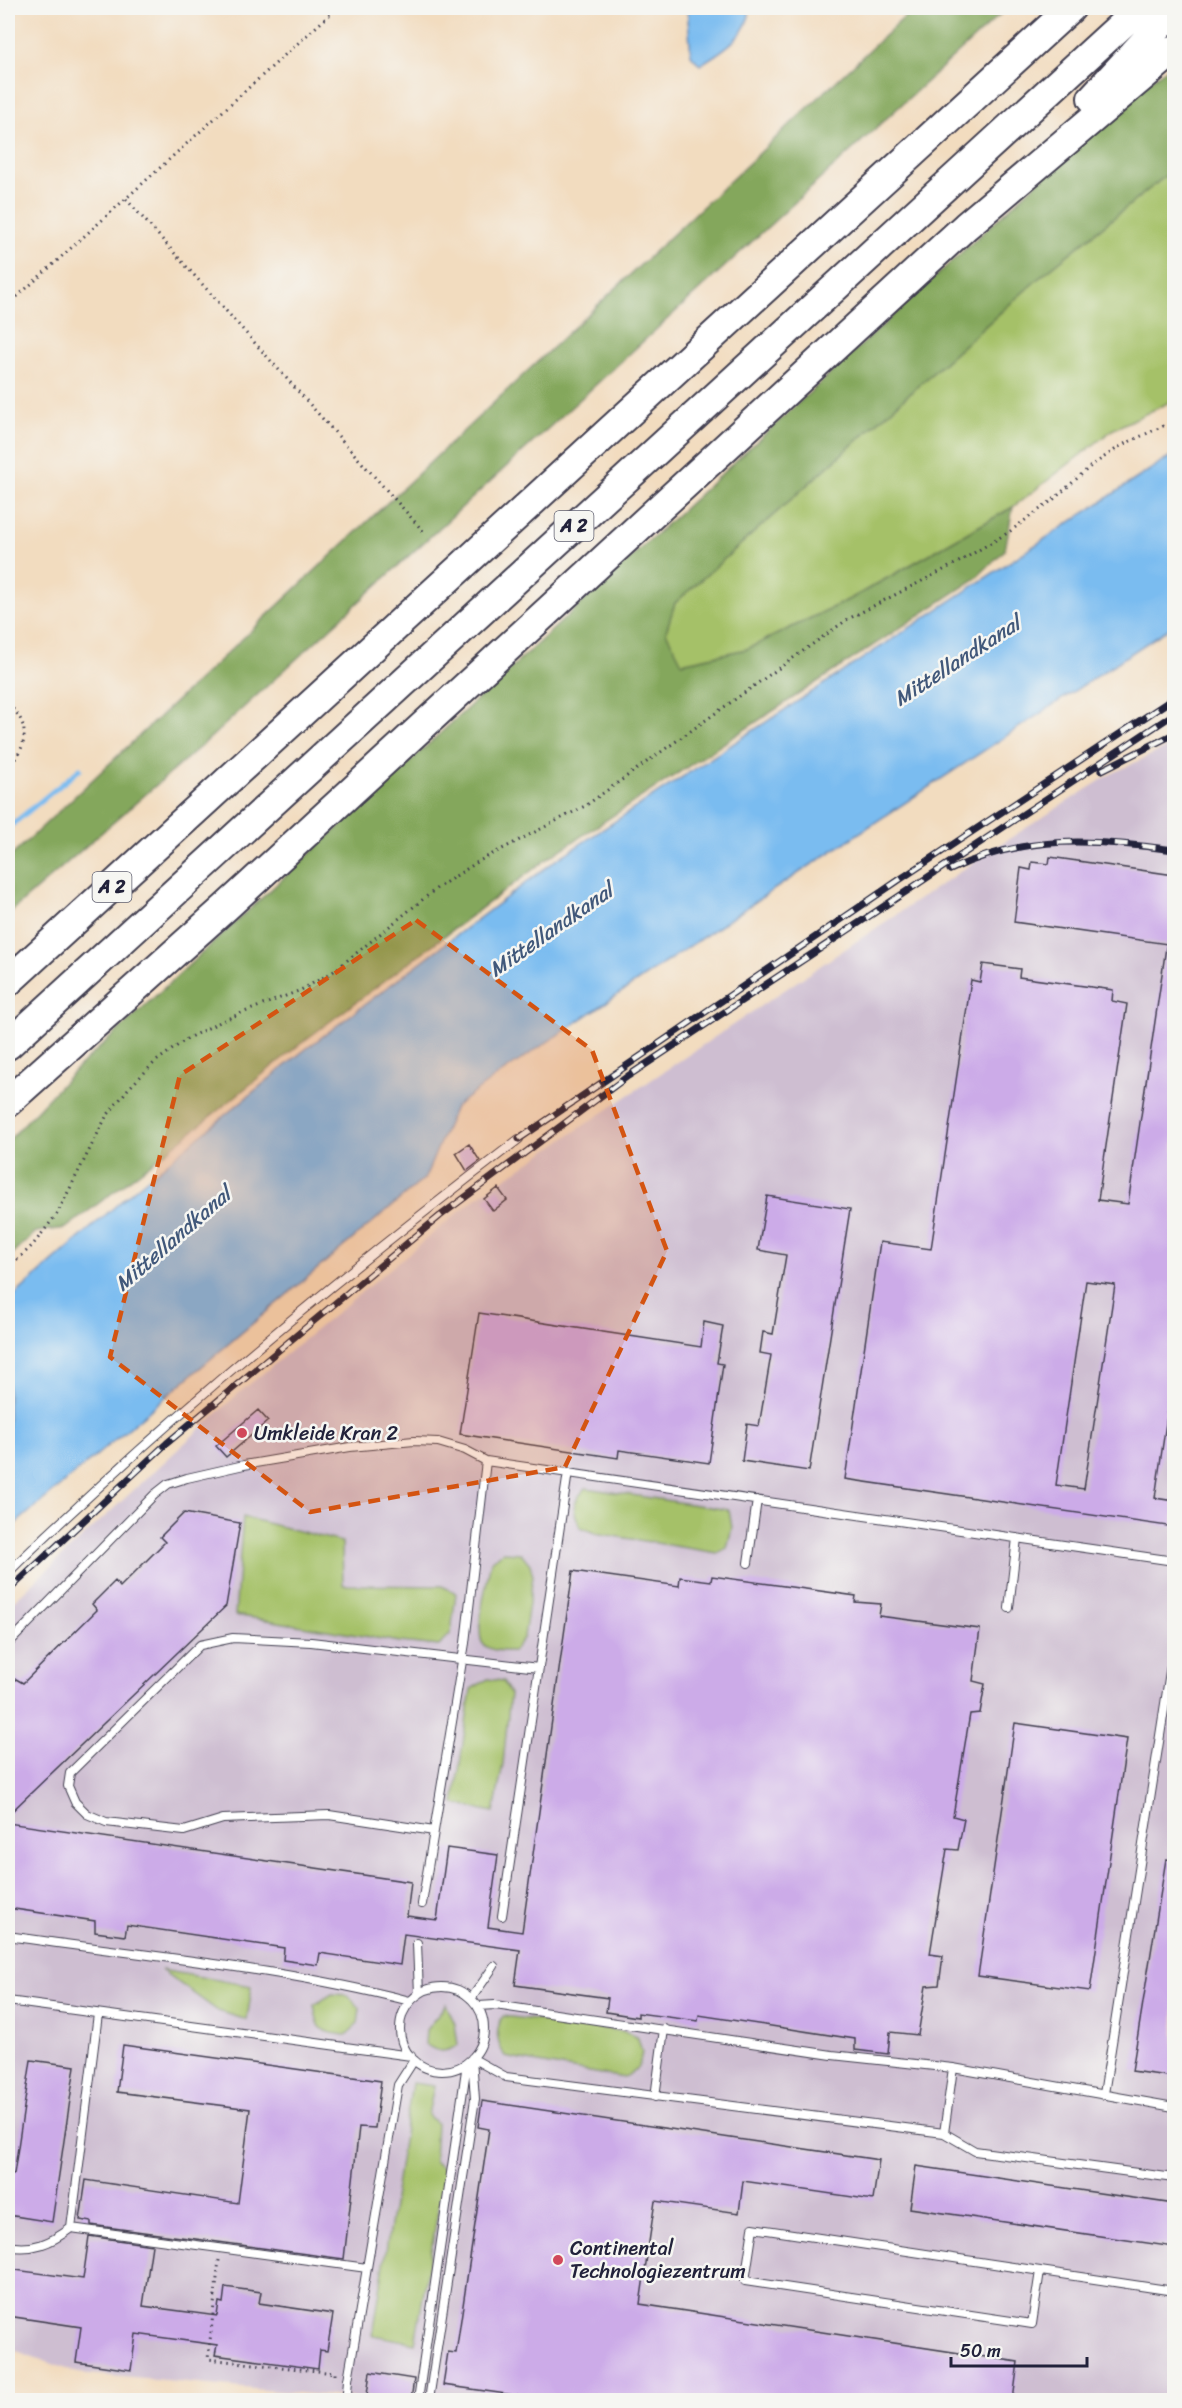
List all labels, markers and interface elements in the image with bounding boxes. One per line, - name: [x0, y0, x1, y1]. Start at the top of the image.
- road number: A 2: [554, 511, 594, 541]
- water label: Mittellandkanal: [886, 603, 1033, 717]
- water label: Mittellandkanal: [480, 870, 626, 987]
- road number: A 2: [92, 872, 132, 902]
- water label: Mittellandkanal: [106, 1174, 244, 1301]
- place label: Umkleide Kran 2: [254, 1416, 399, 1451]
- marker: Umkleide Kran 2: [235, 1426, 249, 1440]
- place label: Continental Technologiezentrum: [570, 2231, 746, 2289]
- marker: Continental Technologiezentrum: [551, 2253, 565, 2267]
- scale bar: [951, 2330, 1088, 2368]
- text: 50 m: [960, 2335, 1001, 2367]

